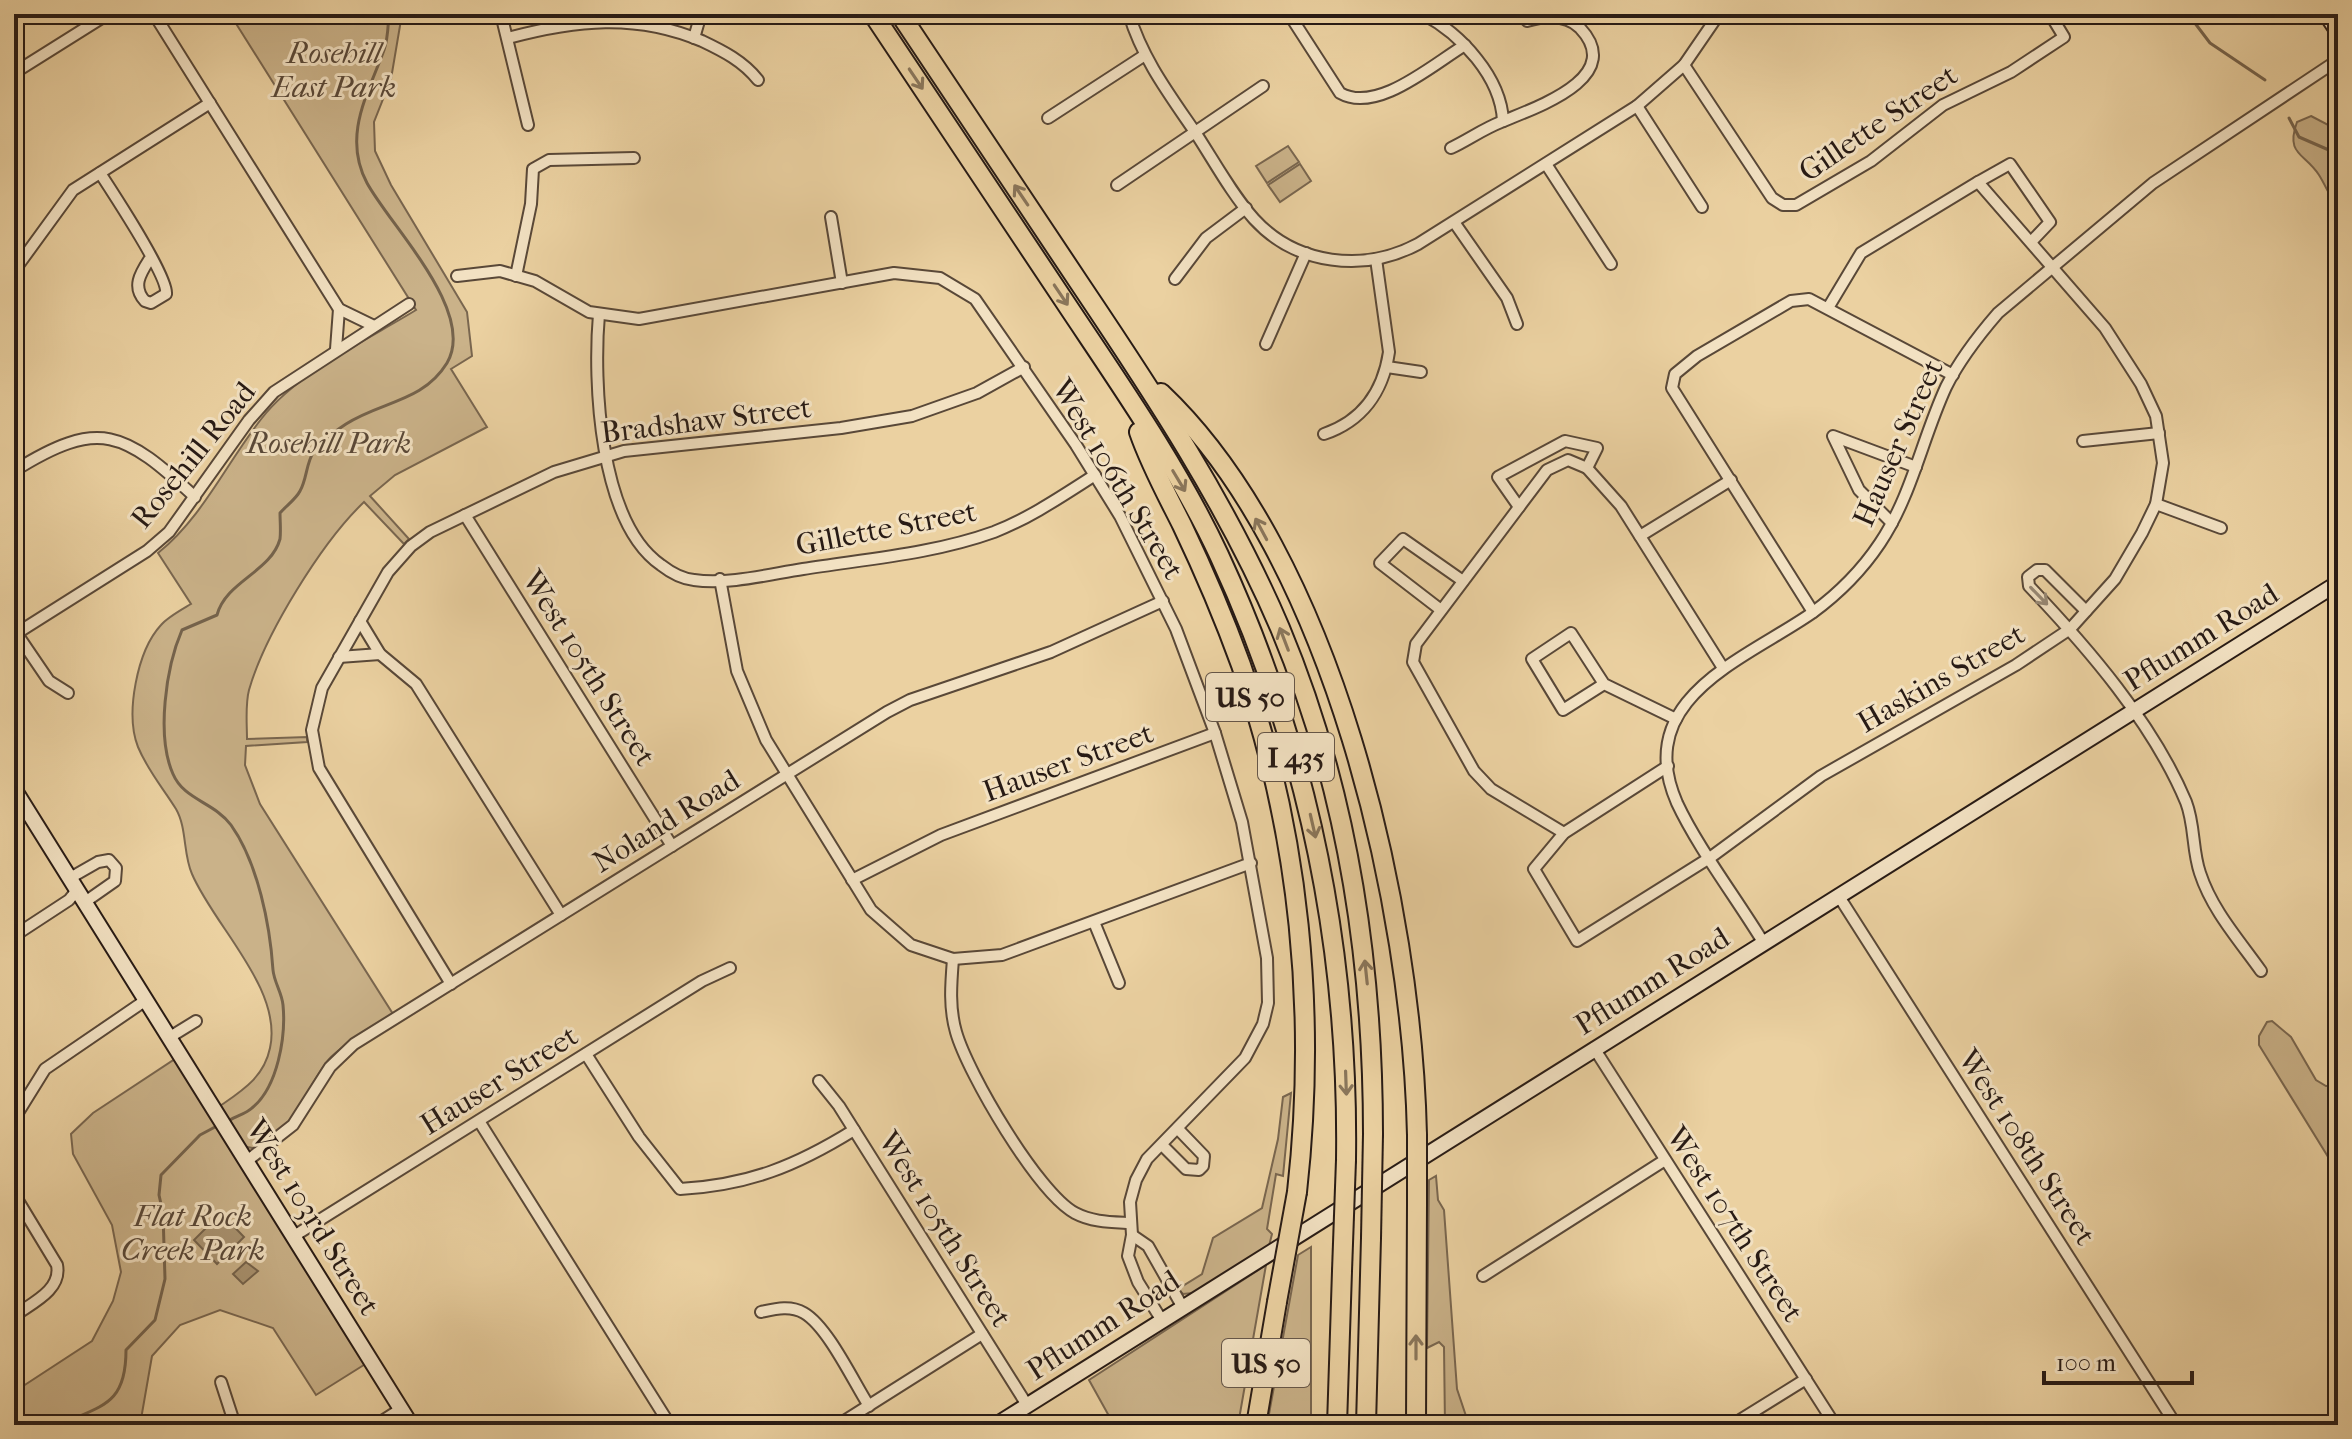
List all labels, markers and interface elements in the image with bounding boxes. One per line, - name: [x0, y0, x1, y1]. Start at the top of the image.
- park label: Rosehill East Park: [270, 36, 396, 105]
- street label: Gillette Street: [1793, 58, 1964, 189]
- one-way arrow: [908, 67, 924, 89]
- one-way arrow: [1013, 184, 1029, 206]
- one-way arrow: [1053, 283, 1069, 306]
- street label: Hauser Street: [1846, 354, 1951, 532]
- street label: West 106th Street: [1044, 372, 1191, 586]
- street label: Rosehill Road: [124, 375, 263, 535]
- street label: Bradshaw Street: [599, 390, 813, 451]
- park label: Rosehill Park: [245, 426, 411, 461]
- one-way arrow: [1171, 469, 1187, 492]
- street label: Gillette Street: [793, 494, 980, 563]
- one-way arrow: [1253, 517, 1269, 541]
- street label: West 105th Street: [514, 563, 663, 773]
- street label: Pflumm Road: [2118, 576, 2285, 699]
- one-way arrow: [2029, 586, 2048, 606]
- street label: Haskins Street: [1851, 616, 2031, 740]
- one-way arrow: [1276, 627, 1290, 652]
- road number: US 50: [1206, 673, 1294, 721]
- street label: Hauser Street: [978, 715, 1158, 809]
- road number: I 435: [1258, 733, 1334, 781]
- street label: Noland Road: [587, 762, 747, 880]
- one-way arrow: [1306, 813, 1321, 838]
- street label: Pflumm Road: [1569, 920, 1736, 1043]
- one-way arrow: [1358, 959, 1373, 986]
- street label: Hauser Street: [414, 1018, 585, 1143]
- street label: West 108th Street: [1950, 1042, 2103, 1252]
- one-way arrow: [1339, 1069, 1354, 1096]
- street label: West 103rd Street: [238, 1112, 387, 1322]
- street label: West 107th Street: [1658, 1119, 1811, 1328]
- street label: West 105th Street: [870, 1124, 1019, 1334]
- park label: Flat Rock Creek Park: [121, 1199, 265, 1268]
- street label: Pflumm Road: [1020, 1263, 1187, 1388]
- one-way arrow: [1408, 1334, 1424, 1361]
- scale bar: [2044, 1335, 2192, 1385]
- road number: US 50: [1222, 1339, 1310, 1387]
- text: 100 m: [2056, 1349, 2116, 1377]

